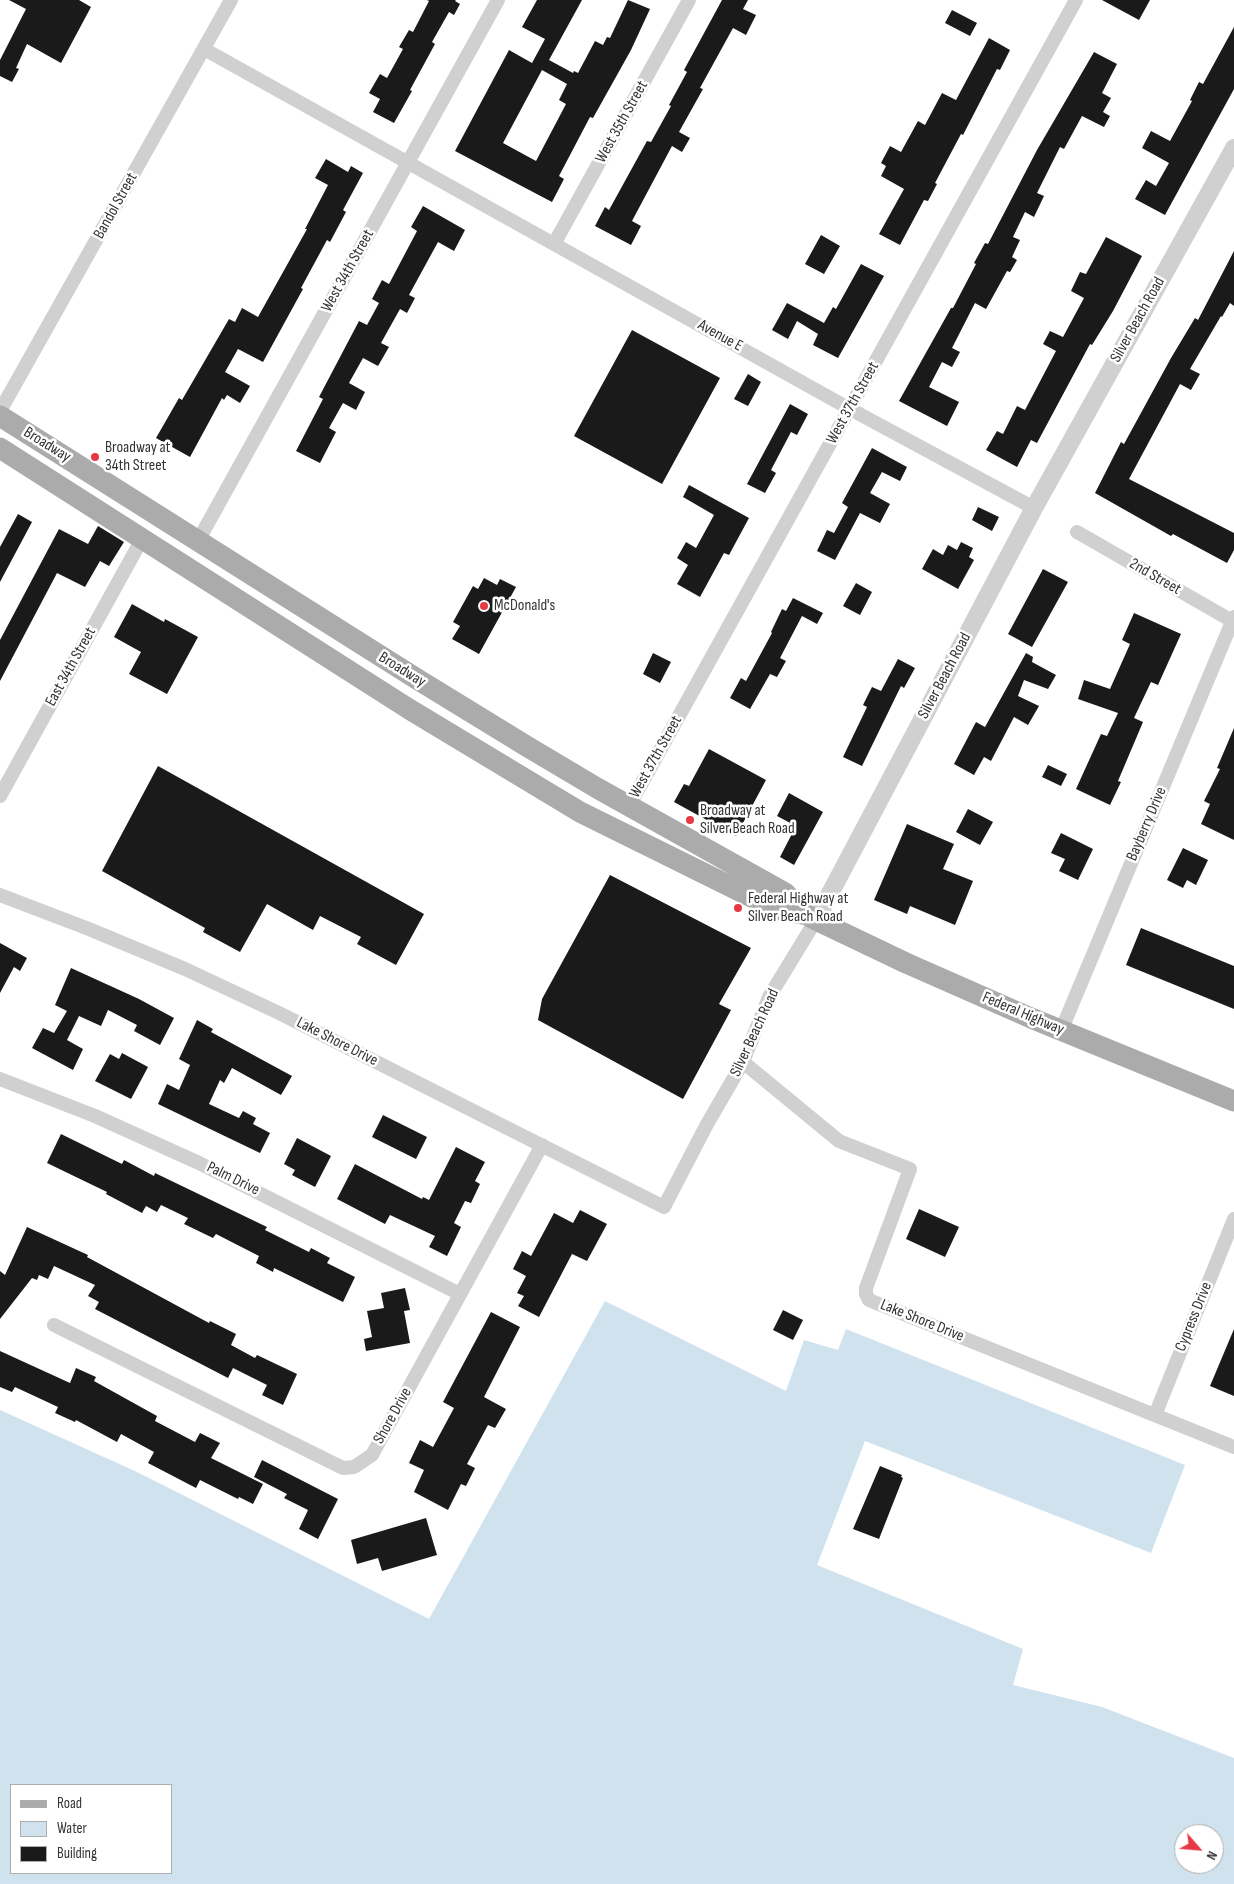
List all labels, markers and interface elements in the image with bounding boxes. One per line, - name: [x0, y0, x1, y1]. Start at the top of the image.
- street label: West 35th Street: [592, 78, 652, 166]
- street label: Bandol Street: [90, 170, 142, 242]
- street label: West 34th Street: [317, 226, 379, 316]
- street label: Silver Beach Road: [1107, 274, 1169, 366]
- street label: Avenue E: [694, 316, 746, 356]
- street label: West 37th Street: [823, 359, 883, 447]
- street label: Broadway: [20, 423, 74, 467]
- place label: Broadway at 34th Street: [105, 438, 170, 476]
- marker: Broadway at 34th Street: [89, 451, 101, 463]
- street label: 2nd Street: [1126, 555, 1184, 599]
- place label: McDonald's: [494, 596, 555, 616]
- marker: McDonald's: [478, 600, 490, 612]
- street label: East 34th Street: [41, 624, 101, 710]
- street label: Silver Beach Road: [914, 630, 976, 722]
- street label: Broadway: [375, 648, 429, 692]
- street label: West 37th Street: [626, 713, 686, 801]
- street label: Bayberry Drive: [1123, 784, 1171, 864]
- place label: Broadway at Silver Beach Road: [700, 801, 795, 839]
- marker: Broadway at Silver Beach Road: [684, 814, 696, 826]
- place label: Federal Highway at Silver Beach Road: [748, 889, 848, 927]
- marker: Federal Highway at Silver Beach Road: [732, 902, 744, 914]
- street label: Silver Beach Road: [726, 986, 784, 1080]
- street label: Federal Highway: [979, 988, 1067, 1040]
- street label: Lake Shore Drive: [293, 1013, 381, 1071]
- street label: Palm Drive: [203, 1158, 263, 1200]
- street label: Cypress Drive: [1171, 1280, 1217, 1354]
- street label: Lake Shore Drive: [877, 1296, 967, 1346]
- street label: Shore Drive: [370, 1384, 416, 1448]
- legend: [10, 1784, 172, 1874]
- text: Road: [57, 1794, 82, 1813]
- text: Water: [57, 1819, 87, 1838]
- north arrow: [1174, 1824, 1224, 1874]
- text: Building: [57, 1844, 97, 1863]
- text: N: [1203, 1848, 1221, 1863]

